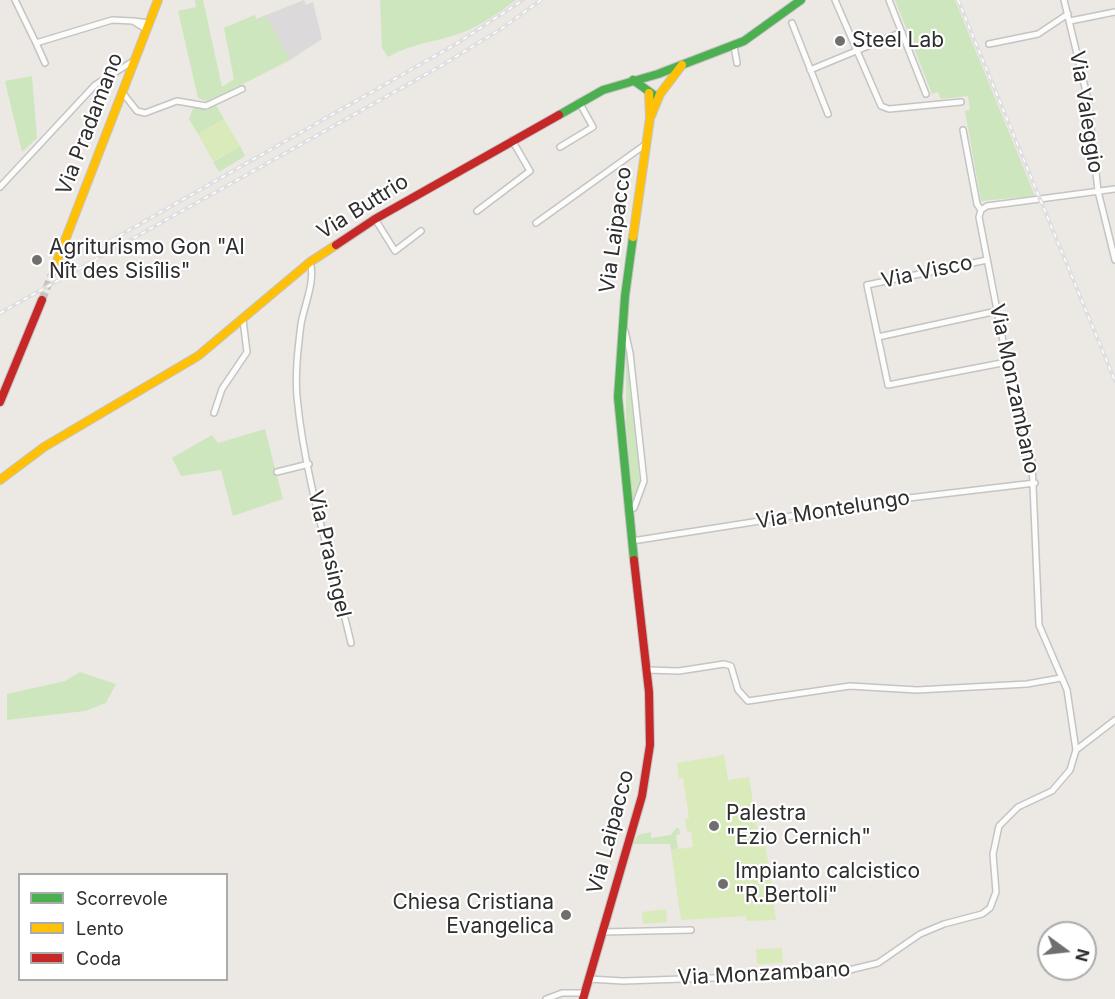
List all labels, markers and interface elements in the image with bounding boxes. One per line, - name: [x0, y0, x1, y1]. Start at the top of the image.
- place label: Steel Lab: [852, 28, 944, 54]
- marker: Steel Lab: [833, 34, 847, 48]
- street label: Via Pradamano: [51, 49, 129, 199]
- street label: Via Valeggio: [1064, 49, 1108, 175]
- street label: Via Laipacco: [595, 165, 637, 295]
- street label: Via Buttrio: [313, 169, 413, 245]
- place label: Agriturismo Gon "Al Nît des Sisîlis": [49, 235, 245, 285]
- street label: Via Visco: [879, 250, 975, 294]
- marker: Agriturismo Gon "Al Nît des Sisîlis": [30, 253, 44, 267]
- street label: Via Monzambano: [984, 302, 1044, 476]
- street label: Via Montelungo: [754, 485, 912, 535]
- street label: Via Prasingel: [302, 488, 356, 620]
- street label: Via Laipacco: [582, 767, 640, 897]
- place label: Palestra "Ezio Cernich": [726, 801, 871, 851]
- marker: Palestra "Ezio Cernich": [707, 819, 721, 833]
- place label: Impianto calcistico "R.Bertoli": [735, 859, 920, 909]
- legend: [18, 873, 228, 981]
- marker: Impianto calcistico "R.Bertoli": [716, 877, 730, 891]
- text: Scorrevole: [76, 888, 168, 909]
- place label: Chiesa Cristiana Evangelica: [392, 890, 554, 940]
- marker: Chiesa Cristiana Evangelica: [559, 908, 573, 922]
- text: Lento: [76, 918, 124, 939]
- north arrow: [1037, 921, 1097, 981]
- text: N: [1071, 947, 1094, 964]
- text: Coda: [76, 948, 121, 969]
- street label: Via Monzambano: [677, 957, 851, 991]

